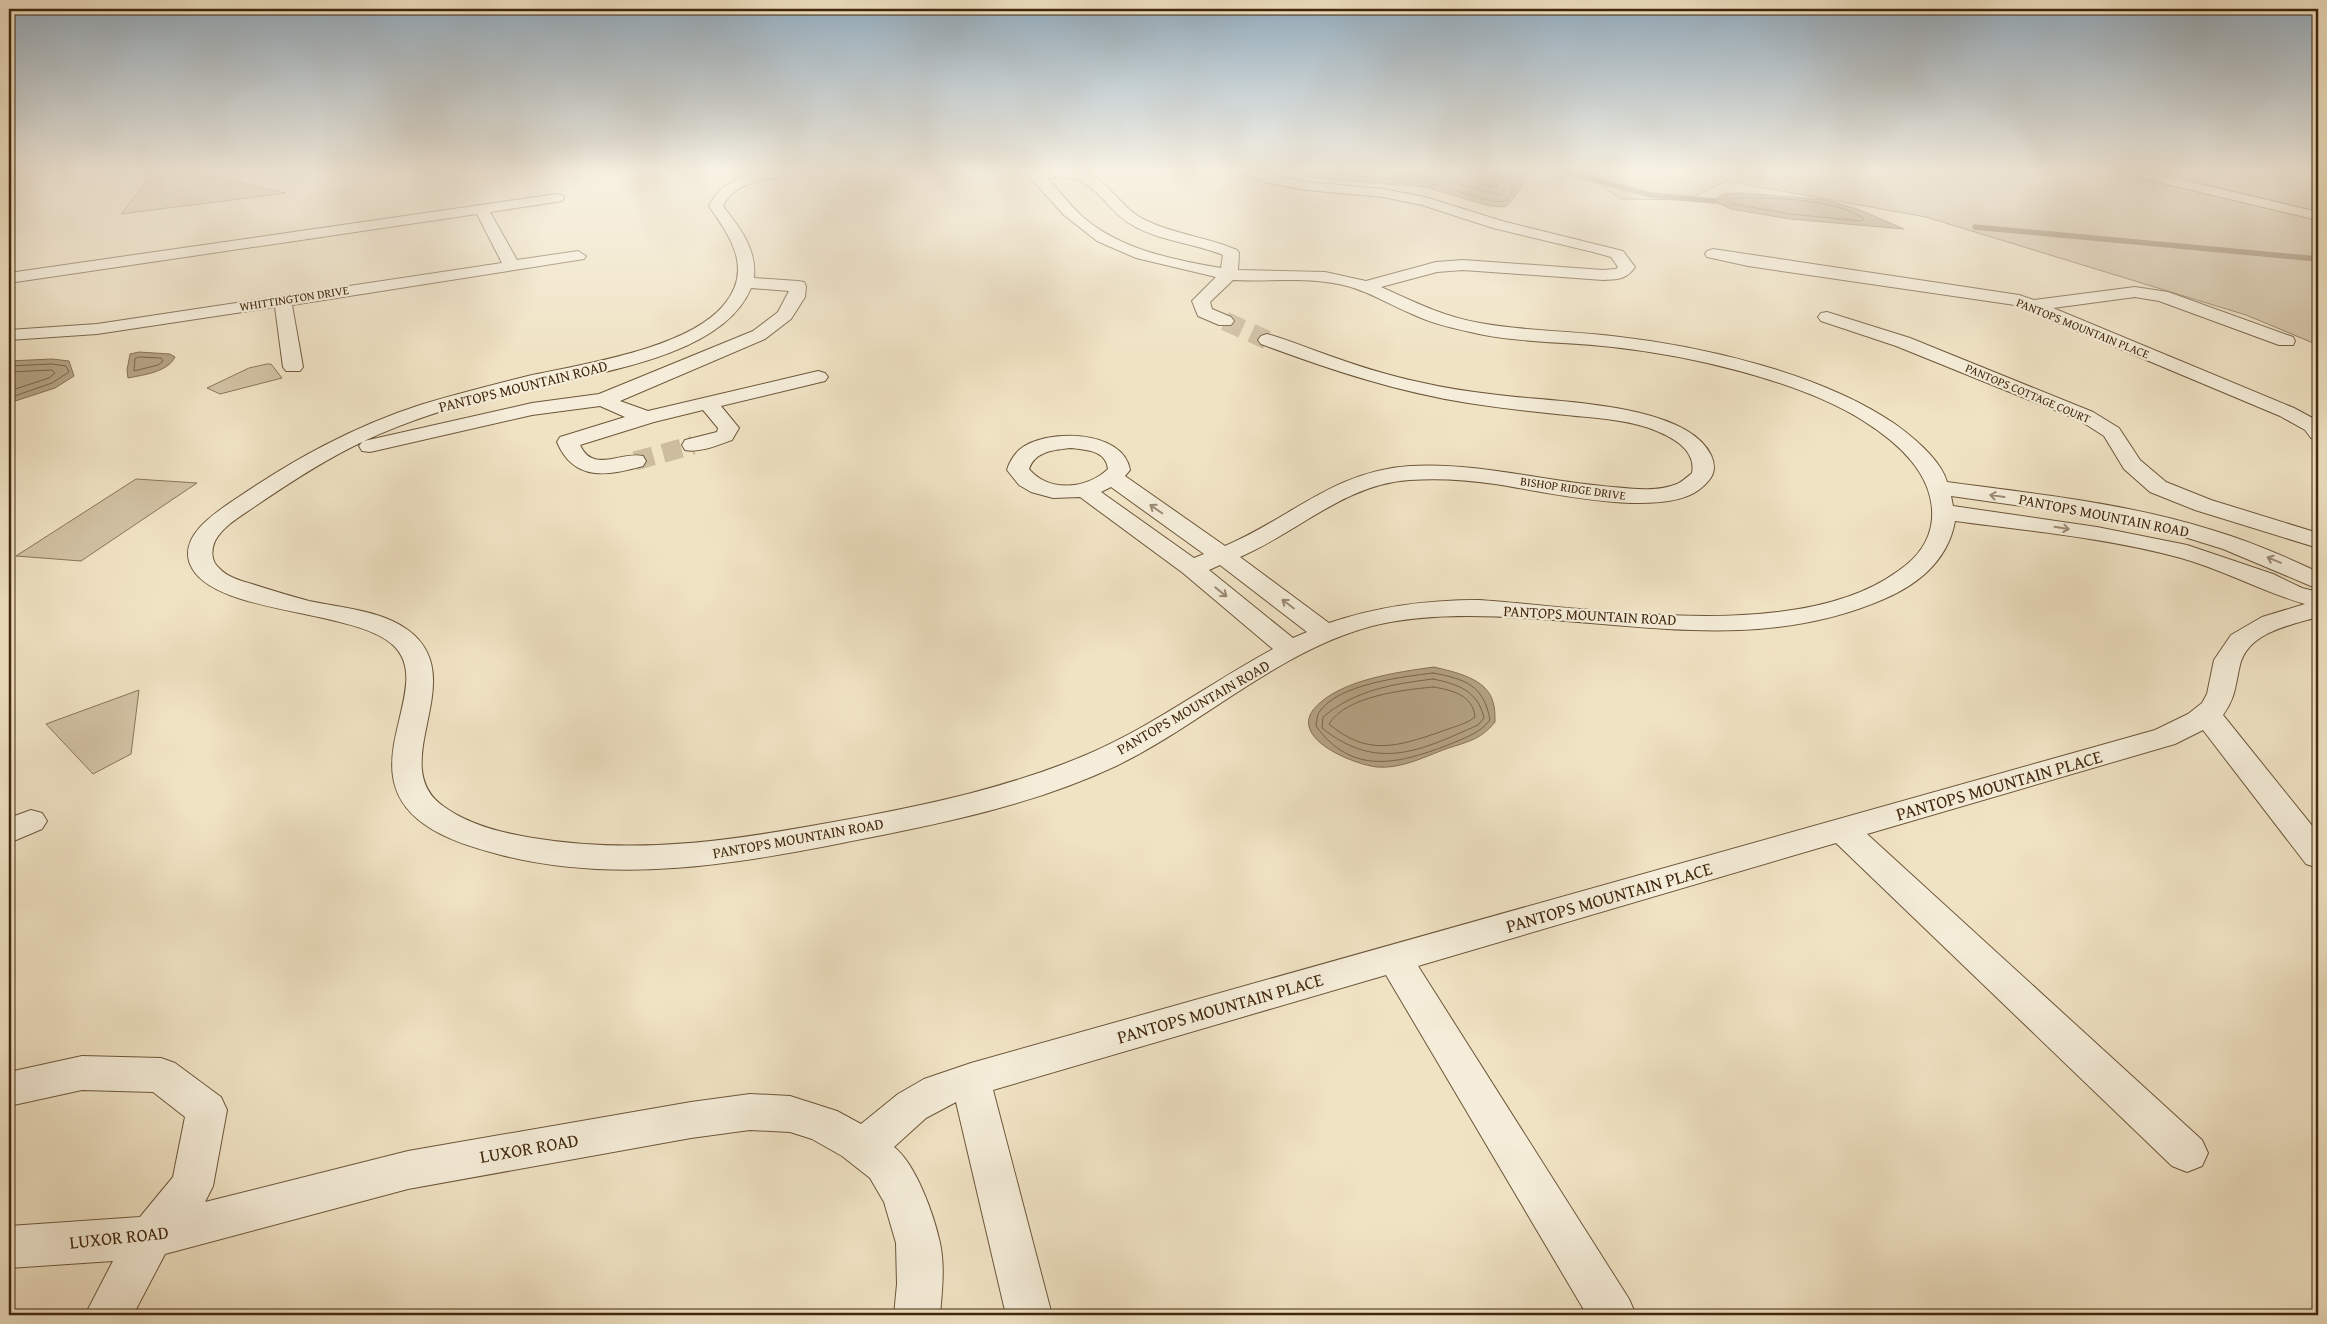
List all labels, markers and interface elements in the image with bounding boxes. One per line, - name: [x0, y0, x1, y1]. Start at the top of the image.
- street label: WHITTINGTON DRIVE: [238, 281, 350, 315]
- street label: PANTOPS MOUNTAIN PLACE: [2014, 293, 2152, 363]
- street label: PANTOPS MOUNTAIN ROAD: [436, 355, 610, 417]
- street label: PANTOPS COTTAGE COURT: [1963, 359, 2093, 427]
- street label: BISHOP RIDGE DRIVE: [1519, 472, 1627, 504]
- street label: PANTOPS MOUNTAIN ROAD: [2017, 488, 2191, 542]
- one-way arrow: [1990, 490, 2006, 500]
- one-way arrow: [1149, 504, 1163, 514]
- one-way arrow: [2053, 523, 2069, 533]
- one-way arrow: [2267, 555, 2282, 565]
- one-way arrow: [1214, 586, 1227, 597]
- one-way arrow: [1282, 599, 1295, 610]
- street label: PANTOPS MOUNTAIN ROAD: [1503, 600, 1677, 630]
- street label: PANTOPS MOUNTAIN ROAD: [1113, 655, 1273, 759]
- street label: PANTOPS MOUNTAIN PLACE: [1893, 743, 2105, 827]
- street label: PANTOPS MOUNTAIN ROAD: [711, 813, 885, 863]
- street label: PANTOPS MOUNTAIN PLACE: [1503, 855, 1715, 939]
- street label: PANTOPS MOUNTAIN PLACE: [1114, 966, 1326, 1050]
- street label: LUXOR ROAD: [478, 1126, 580, 1170]
- street label: LUXOR ROAD: [68, 1218, 170, 1256]

